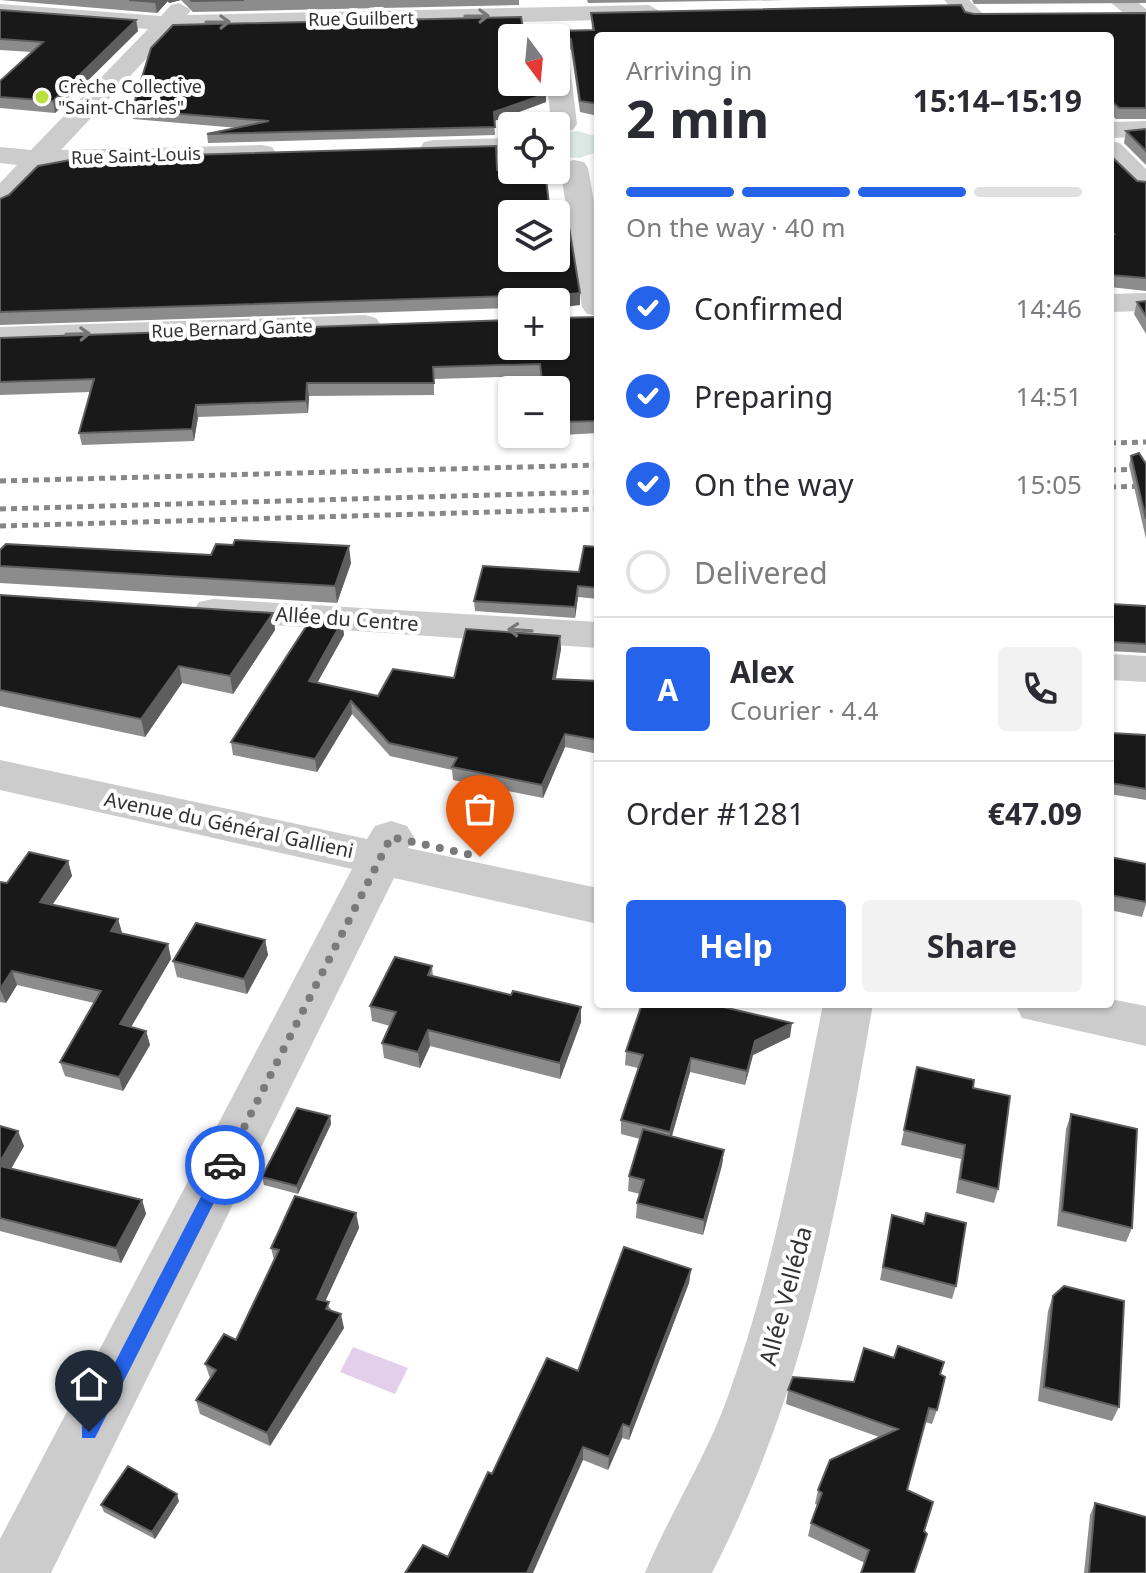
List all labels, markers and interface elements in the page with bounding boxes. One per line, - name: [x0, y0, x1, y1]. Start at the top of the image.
- street label: Rue Guilbert: [308, 5, 415, 31]
- one-way arrow: [463, 8, 490, 24]
- one-way arrow: [204, 15, 231, 30]
- north arrow: [498, 24, 570, 96]
- map controls: [498, 24, 570, 448]
- text: Arriving in: [626, 52, 752, 88]
- place label: Crèche Collective "Saint-Charles": [58, 74, 202, 119]
- text: 15:14–15:19: [913, 80, 1082, 121]
- text: 2 min: [626, 82, 769, 153]
- marker: Crèche Collective "Saint-Charles": [33, 88, 51, 106]
- button: locate: [498, 112, 570, 184]
- street label: Rue Saint-Louis: [71, 141, 201, 169]
- button: layers: [498, 200, 570, 272]
- text: On the way · 40 m: [626, 209, 846, 245]
- icon: check: [626, 286, 670, 330]
- button: +: [498, 288, 570, 360]
- text: Confirmed: [694, 288, 844, 329]
- text: 14:46: [1016, 290, 1082, 326]
- street label: Rue Bernard Gante: [151, 313, 313, 343]
- one-way arrow: [64, 327, 91, 342]
- icon: check: [626, 374, 670, 418]
- button: −: [498, 376, 570, 448]
- text: Preparing: [694, 376, 833, 417]
- text: 14:51: [1016, 378, 1082, 414]
- icon: check: [626, 462, 670, 506]
- text: On the way: [694, 464, 854, 505]
- text: 15:05: [1016, 466, 1082, 502]
- text: Delivered: [694, 552, 828, 593]
- street label: Allée du Centre: [275, 600, 419, 637]
- one-way arrow: [507, 622, 534, 637]
- button: phone: [998, 647, 1082, 731]
- text: Alex: [730, 651, 794, 692]
- text: A: [658, 669, 678, 710]
- text: Courier · 4.4: [730, 692, 878, 728]
- pin: [446, 775, 514, 857]
- street label: Avenue du Général Gallieni: [102, 785, 356, 864]
- icon: bag: [458, 787, 502, 831]
- text: Order #1281: [626, 793, 805, 834]
- text: €47.09: [988, 793, 1082, 834]
- button: Help: [626, 900, 846, 992]
- button: Share: [862, 900, 1082, 992]
- courier: [185, 1125, 265, 1205]
- icon: car: [203, 1143, 247, 1187]
- street label: Allée Velléda: [750, 1222, 819, 1369]
- pin: [55, 1350, 123, 1432]
- icon: home: [67, 1362, 111, 1406]

